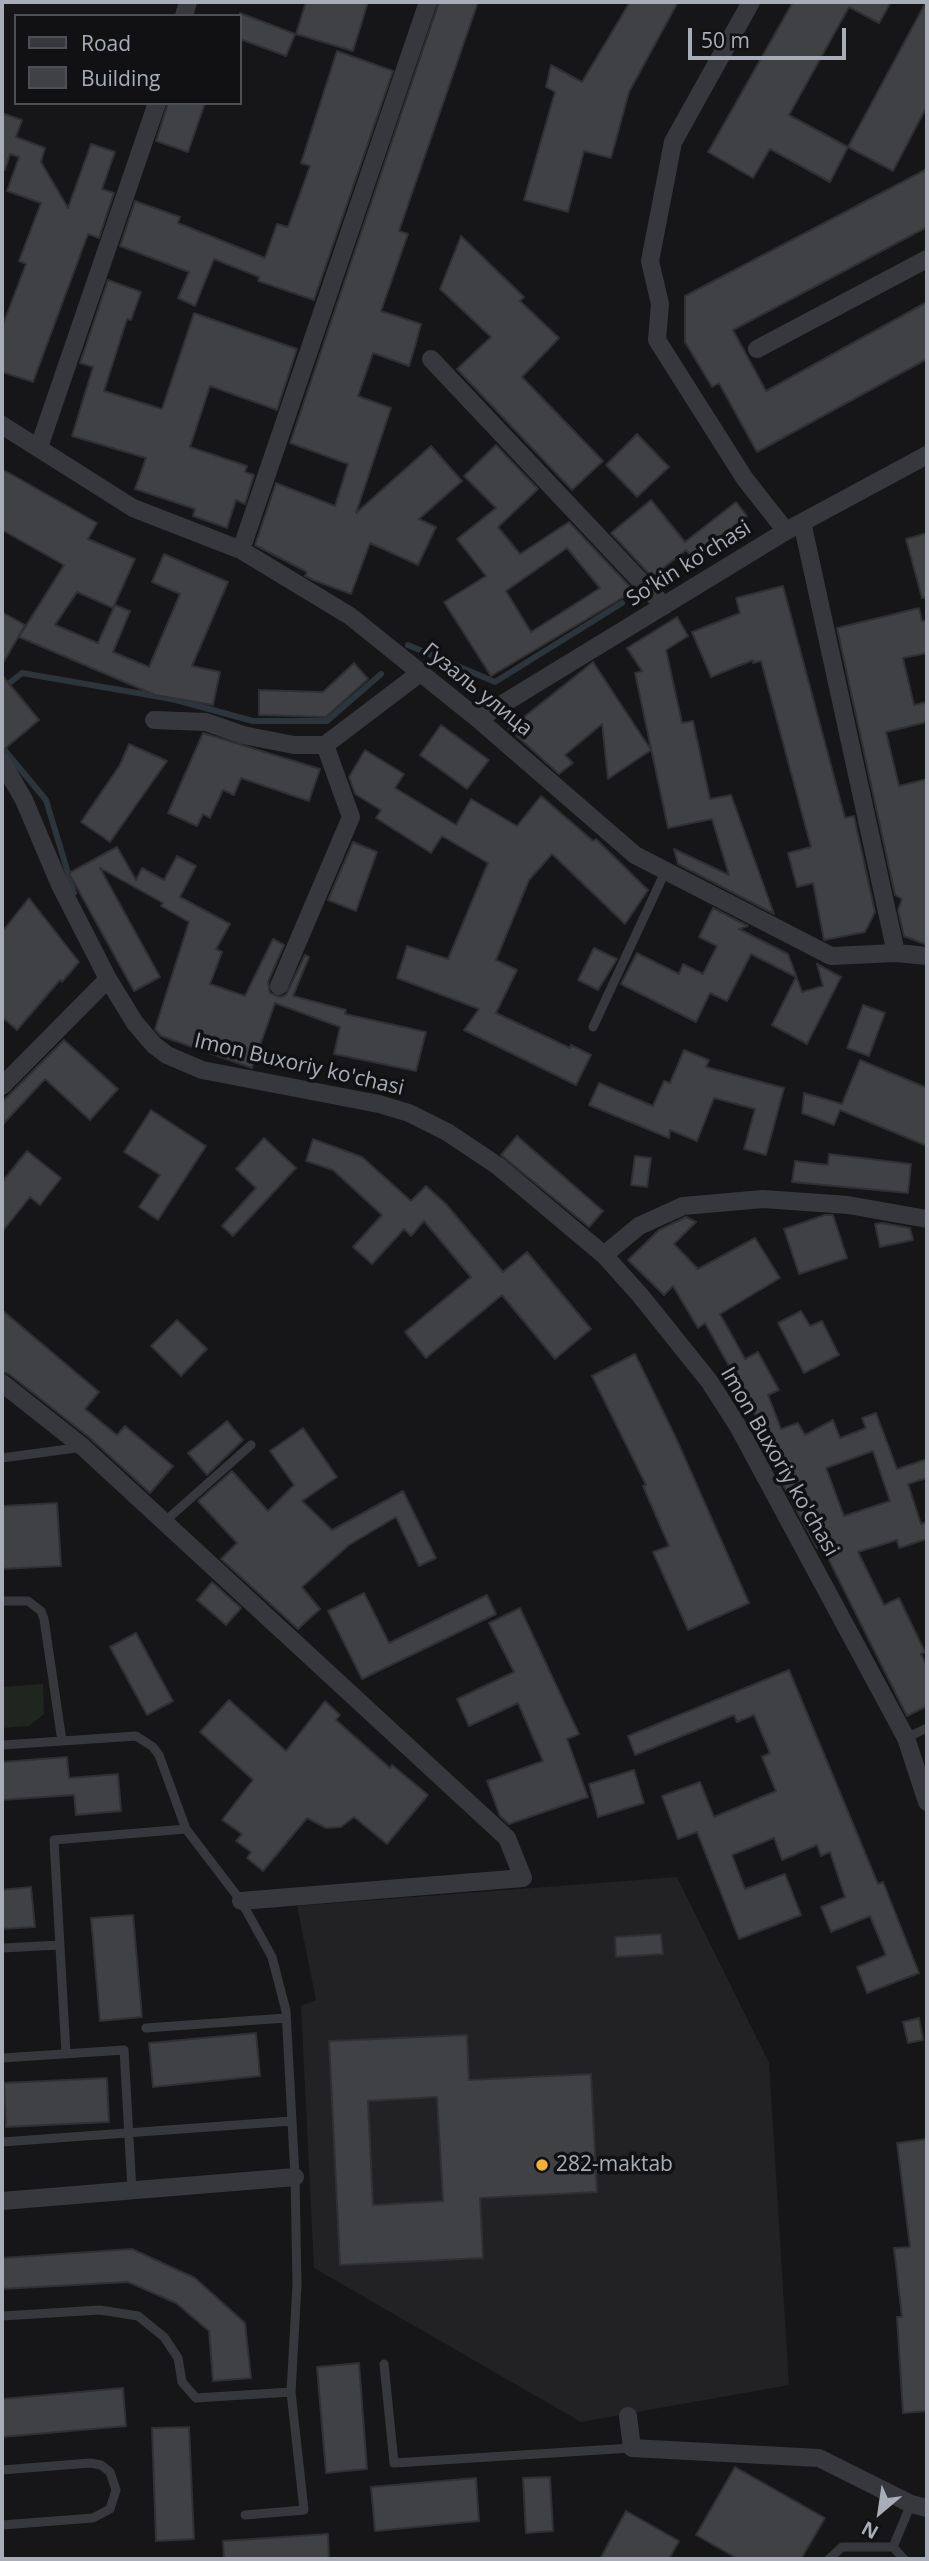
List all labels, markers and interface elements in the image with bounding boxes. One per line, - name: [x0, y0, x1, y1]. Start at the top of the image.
- legend: [14, 14, 242, 105]
- scale bar: [691, 14, 848, 58]
- text: 50 m: [701, 26, 750, 54]
- text: Road: [81, 29, 131, 57]
- text: Building: [81, 64, 160, 92]
- street label: So'kin ko'chasi: [622, 516, 756, 612]
- street label: Гузаль улица: [417, 638, 537, 742]
- street label: Imon Buxoriy ko'chasi: [192, 1029, 406, 1101]
- street label: Imon Buxoriy ko'chasi: [714, 1363, 844, 1561]
- place label: 282-maktab: [556, 2152, 673, 2178]
- marker: 282-maktab: [534, 2157, 550, 2173]
- north arrow: [845, 2477, 915, 2547]
- text: N: [857, 2515, 883, 2545]

